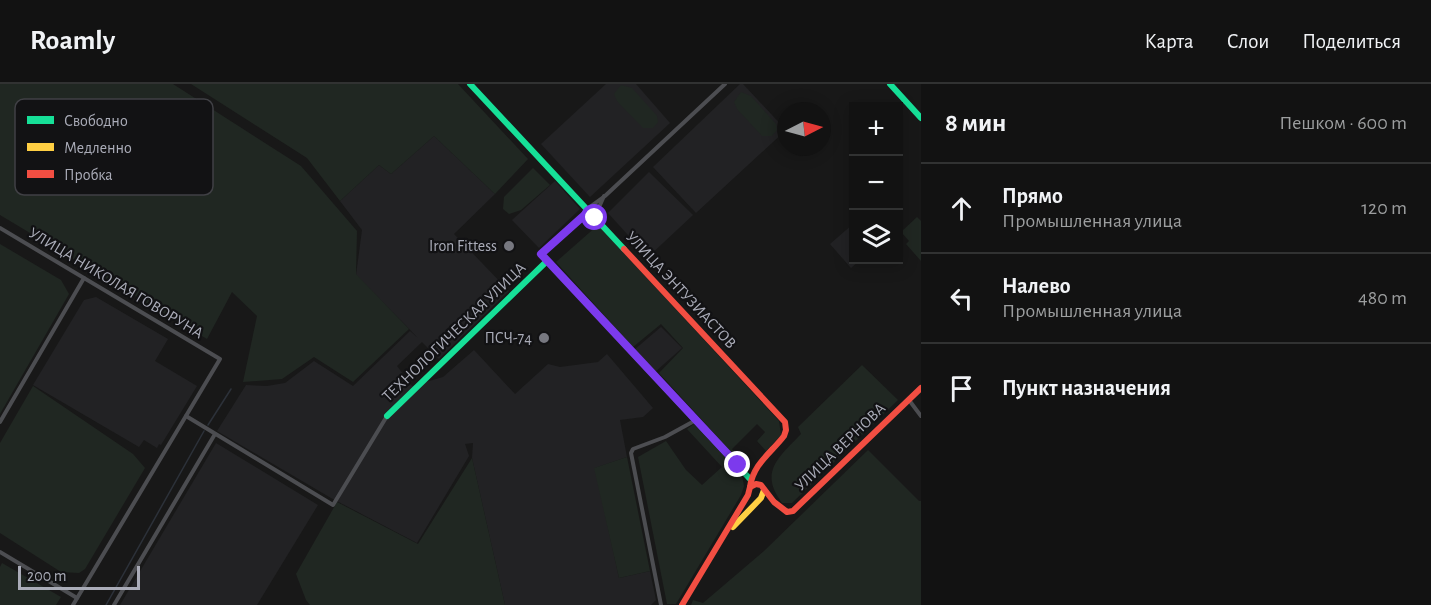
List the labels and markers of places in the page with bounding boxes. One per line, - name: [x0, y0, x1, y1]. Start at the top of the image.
- place label: Iron Fittess: [429, 238, 497, 254]
- marker: Iron Fittess: [502, 239, 516, 253]
- place label: ПСЧ-74: [484, 330, 532, 346]
- marker: ПСЧ-74: [537, 331, 551, 345]

